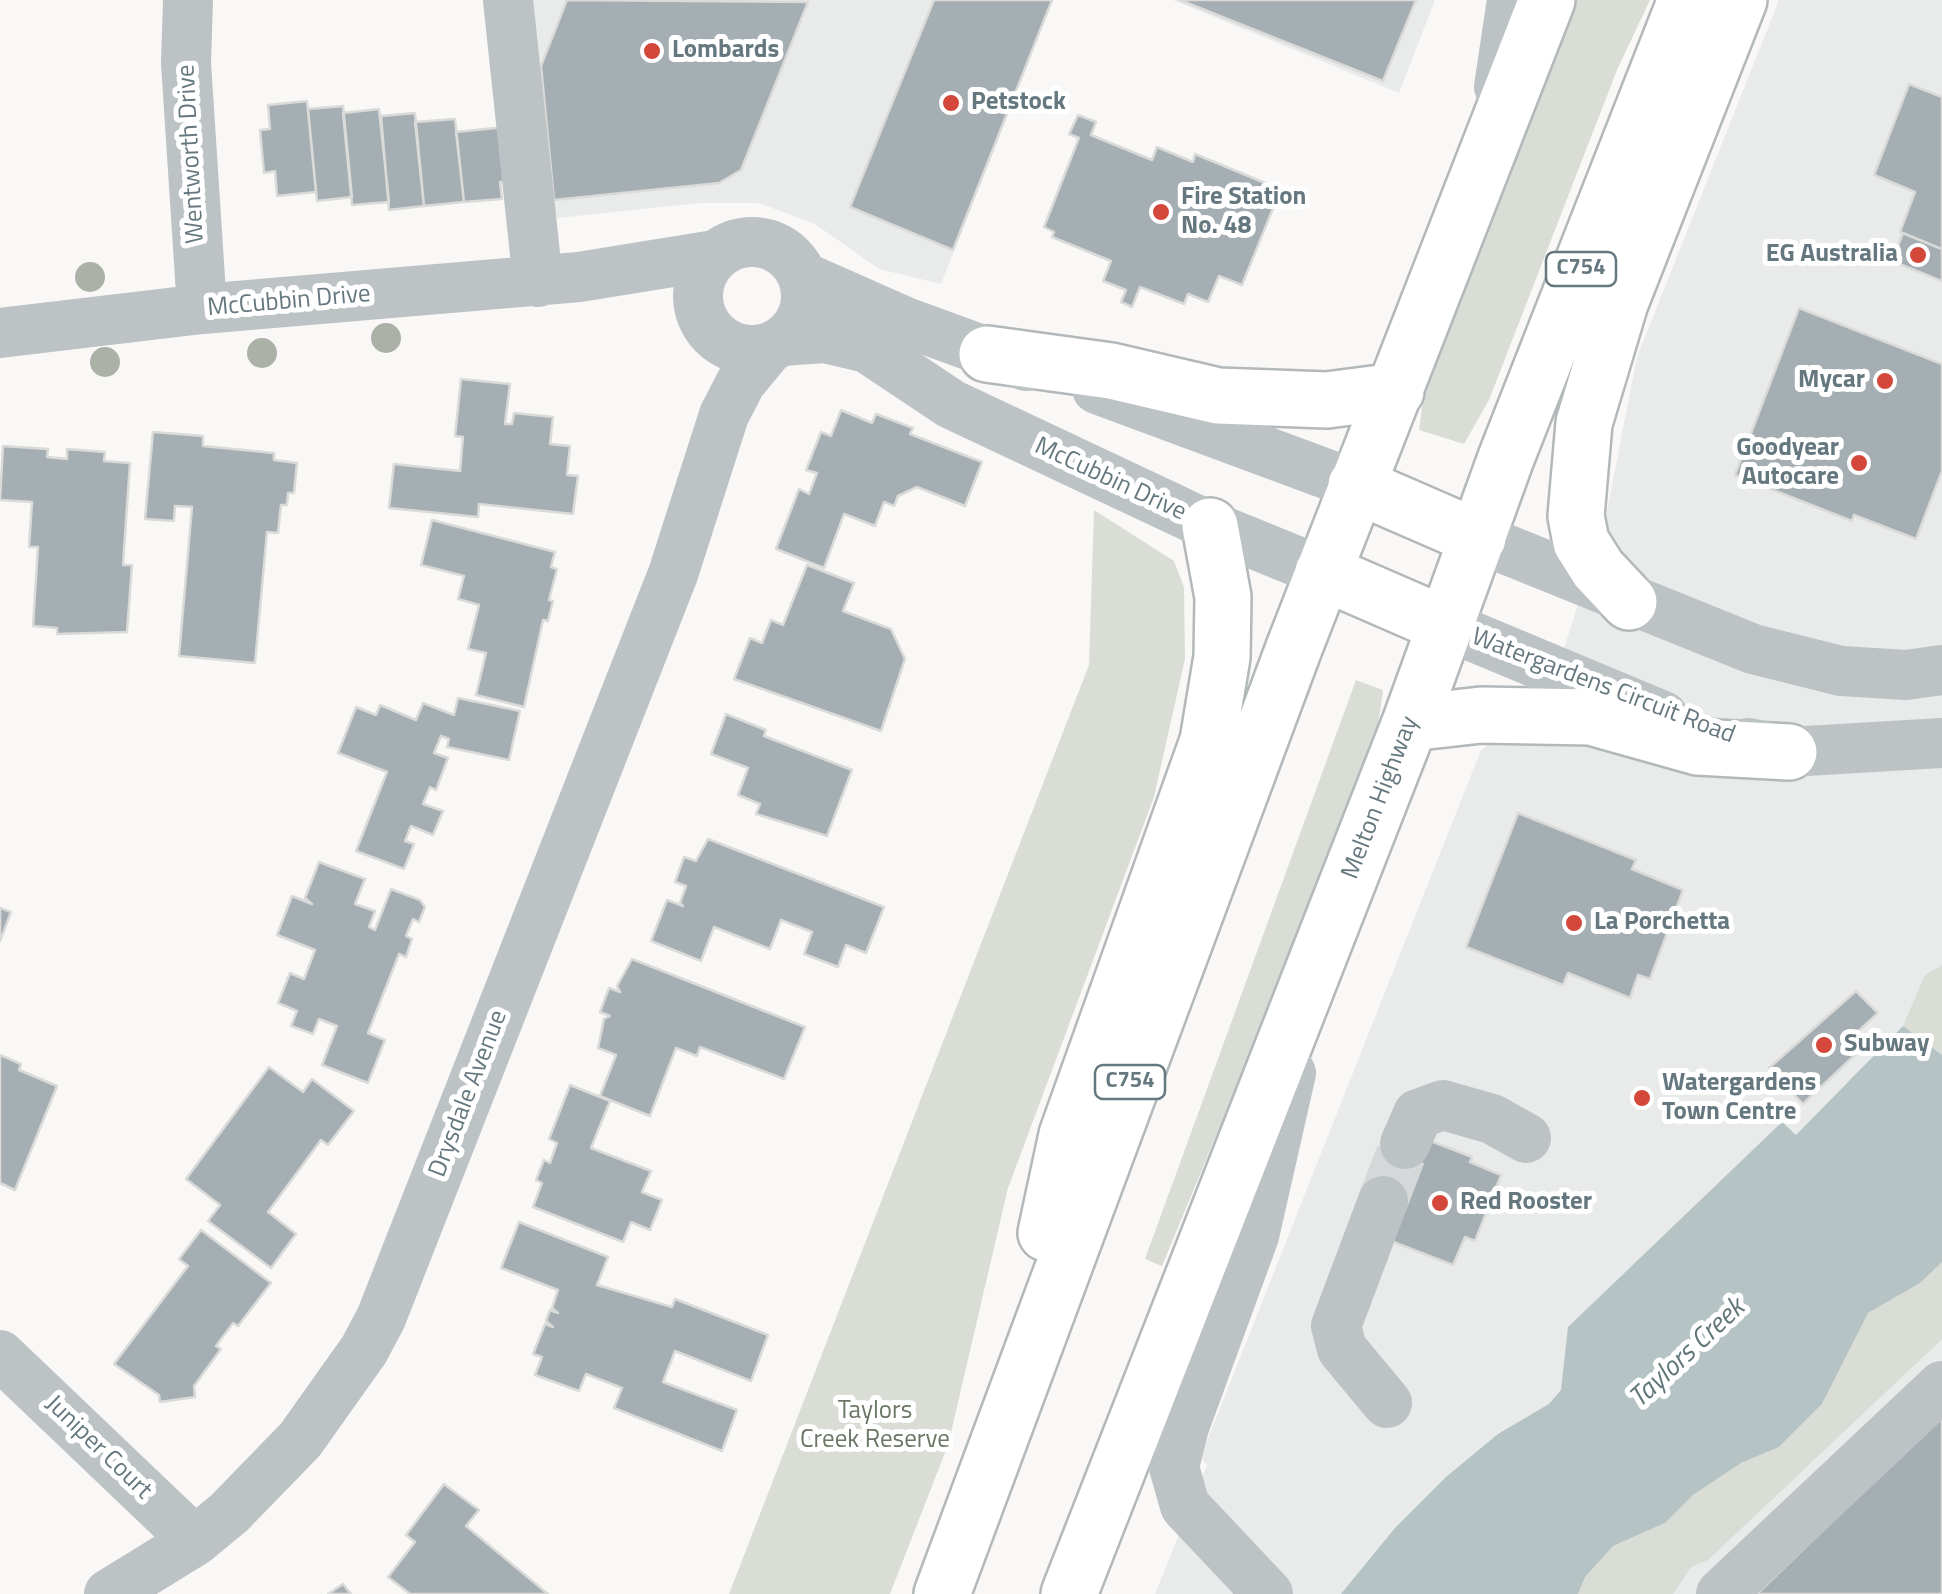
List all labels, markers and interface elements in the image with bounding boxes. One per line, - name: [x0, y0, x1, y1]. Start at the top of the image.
- place label: Lombards: [672, 36, 779, 66]
- marker: Lombards: [641, 40, 663, 62]
- street label: Wentworth Drive: [172, 64, 212, 244]
- place label: Petstock: [971, 88, 1066, 118]
- marker: Petstock: [940, 92, 962, 114]
- place label: Fire Station No. 48: [1181, 183, 1306, 242]
- marker: Fire Station No. 48: [1150, 201, 1172, 223]
- place label: EG Australia: [1766, 240, 1898, 270]
- marker: EG Australia: [1907, 244, 1929, 266]
- road number: C754: [1546, 252, 1616, 286]
- street label: McCubbin Drive: [206, 280, 372, 324]
- place label: Mycar: [1798, 366, 1865, 396]
- marker: Mycar: [1874, 370, 1896, 392]
- street label: McCubbin Drive: [1029, 432, 1191, 528]
- place label: Goodyear Autocare: [1736, 434, 1839, 493]
- marker: Goodyear Autocare: [1848, 452, 1870, 474]
- street label: Watergardens Circuit Road: [1467, 623, 1739, 751]
- street label: Melton Highway: [1336, 712, 1426, 884]
- place label: La Porchetta: [1594, 908, 1730, 938]
- marker: La Porchetta: [1563, 912, 1585, 934]
- street label: Drysdale Avenue: [423, 1006, 515, 1182]
- place label: Subway: [1844, 1030, 1929, 1060]
- marker: Subway: [1813, 1034, 1835, 1056]
- road number: C754: [1095, 1065, 1165, 1099]
- place label: Watergardens Town Centre: [1662, 1069, 1816, 1128]
- marker: Watergardens Town Centre: [1631, 1087, 1653, 1109]
- place label: Red Rooster: [1460, 1188, 1592, 1218]
- marker: Red Rooster: [1429, 1192, 1451, 1214]
- water label: Taylors Creek: [1623, 1292, 1753, 1416]
- street label: Juniper Court: [38, 1390, 158, 1506]
- park label: Taylors Creek Reserve: [800, 1397, 950, 1456]

